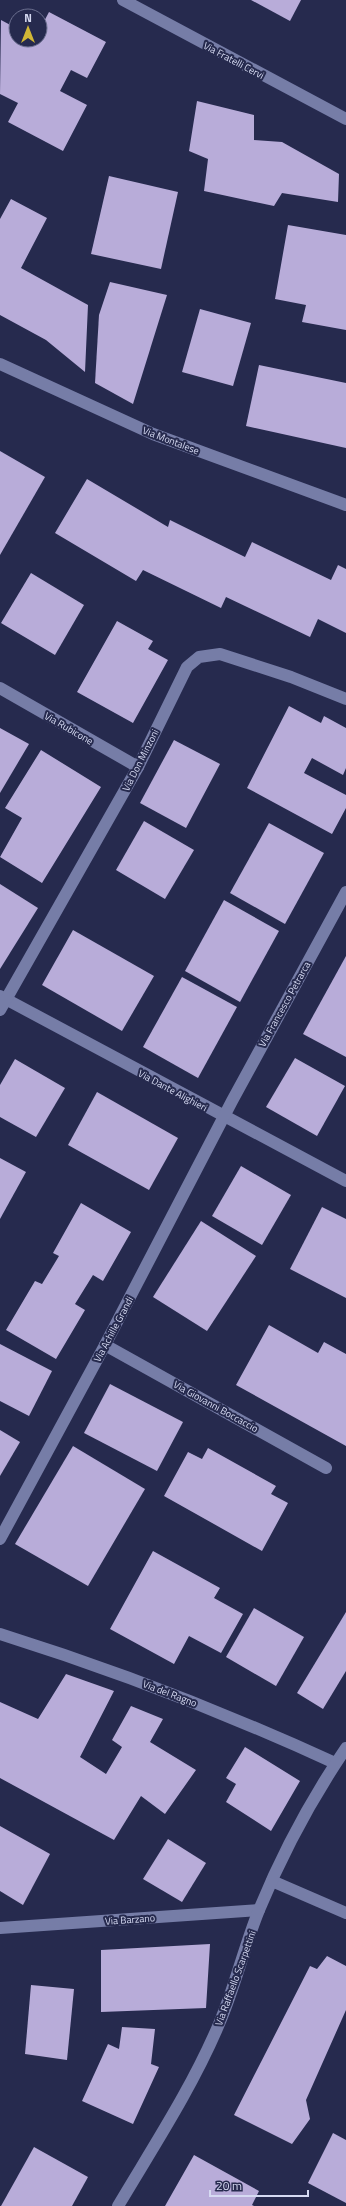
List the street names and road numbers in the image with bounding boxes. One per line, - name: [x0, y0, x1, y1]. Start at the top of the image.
- street label: Via Fratelli Cervi: [201, 38, 267, 83]
- street label: Via Montalese: [140, 423, 201, 458]
- street label: Via Rubicone: [42, 708, 96, 748]
- street label: Via Don Minzoni: [118, 727, 163, 794]
- street label: Via Francesco Petrarca: [255, 959, 314, 1050]
- street label: Via Dante Alighieri: [135, 1066, 210, 1115]
- street label: Via Achille Grandi: [90, 1294, 137, 1365]
- street label: Via Giovanni Boccaccio: [171, 1377, 261, 1436]
- street label: Via del Ragno: [141, 1676, 199, 1711]
- street label: Via Barzano: [105, 1910, 156, 1929]
- street label: Via Raffaello Scarpettini: [211, 1928, 260, 2028]

